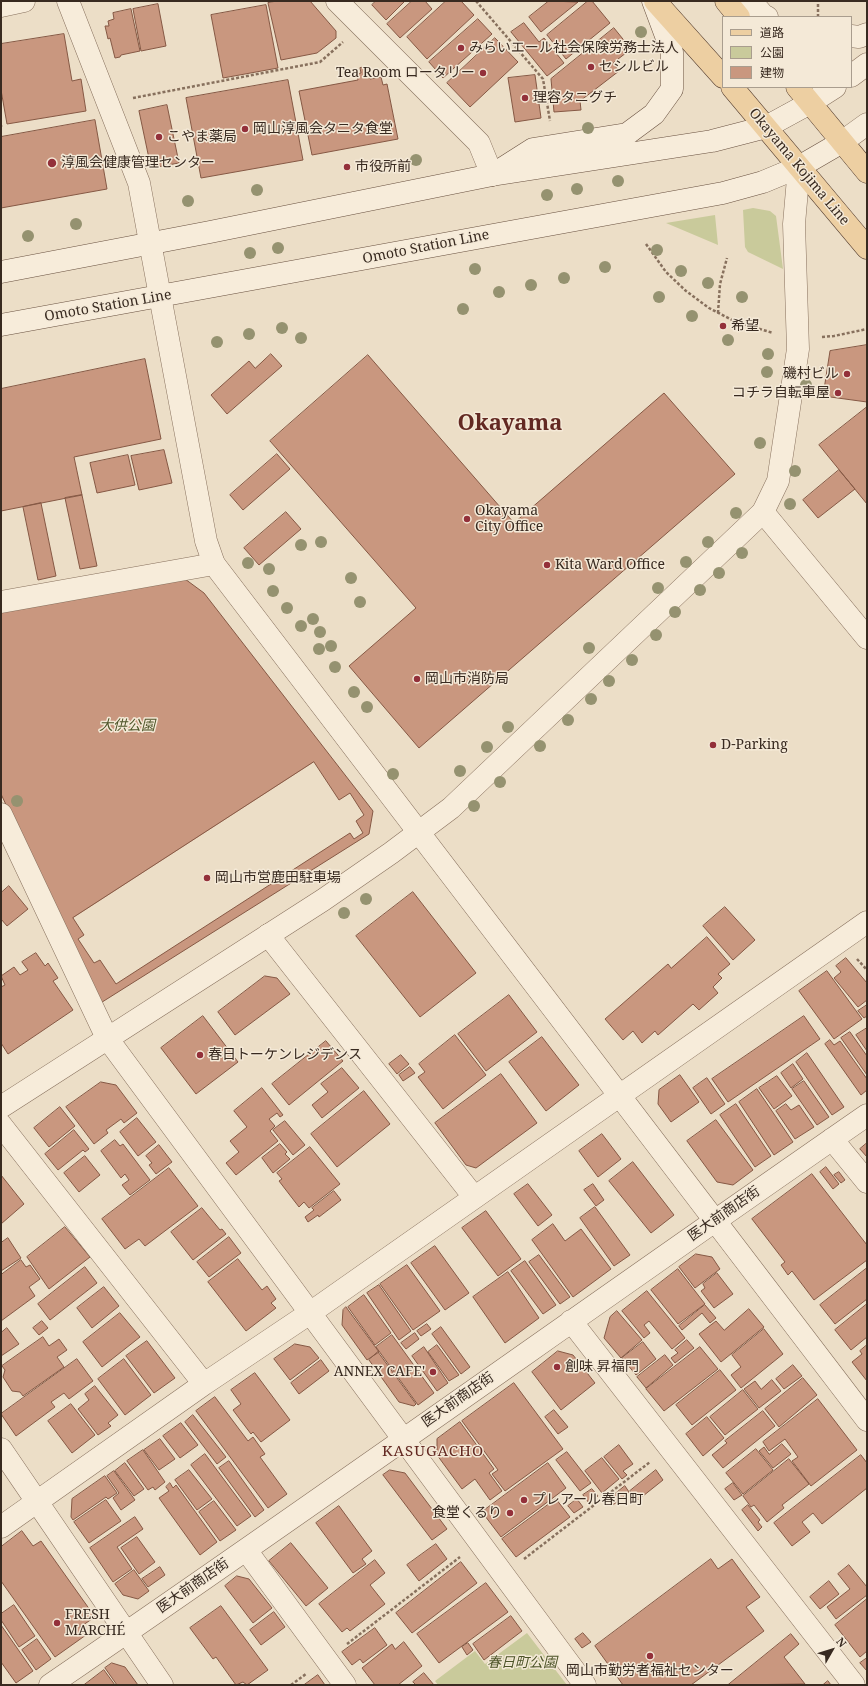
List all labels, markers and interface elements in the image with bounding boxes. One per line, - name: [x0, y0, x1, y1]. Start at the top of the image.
- legend: [722, 16, 852, 88]
- text: 道路: [760, 24, 784, 41]
- place label: みらいエール社会保険労務士法人: [469, 40, 679, 56]
- marker: みらいエール社会保険労務士法人: [456, 43, 466, 53]
- text: 公園: [760, 44, 784, 61]
- place label: セシルビル: [599, 59, 669, 75]
- marker: セシルビル: [586, 62, 596, 72]
- text: 建物: [760, 64, 784, 81]
- place label: Tea Room ロータリー: [336, 65, 475, 81]
- marker: Tea Room ロータリー: [478, 68, 488, 78]
- place label: 理容タニグチ: [533, 90, 617, 106]
- marker: 理容タニグチ: [520, 93, 530, 103]
- street label: Okayama Kojima Line: [745, 105, 853, 229]
- place label: 岡山淳風会タニタ食堂: [253, 121, 393, 137]
- marker: 岡山淳風会タニタ食堂: [240, 124, 250, 134]
- place label: こやま薬局: [167, 129, 237, 145]
- marker: こやま薬局: [154, 132, 164, 142]
- place label: 淳風会健康管理センター: [61, 155, 215, 171]
- marker: 淳風会健康管理センター: [46, 157, 58, 169]
- place label: 市役所前: [355, 159, 411, 175]
- marker: 市役所前: [342, 162, 352, 172]
- street label: Omoto Station Line: [361, 226, 491, 268]
- street label: Omoto Station Line: [43, 287, 173, 325]
- place label: 希望: [731, 318, 759, 334]
- marker: 希望: [718, 321, 728, 331]
- place label: 磯村ビル: [783, 366, 839, 382]
- marker: 磯村ビル: [842, 369, 852, 379]
- place label: コチラ自転車屋: [732, 385, 830, 401]
- marker: コチラ自転車屋: [833, 388, 843, 398]
- district label: Okayama: [458, 411, 562, 437]
- place label: Okayama City Office: [475, 503, 543, 536]
- marker: Okayama City Office: [462, 514, 472, 524]
- place label: Kita Ward Office: [555, 557, 665, 573]
- marker: Kita Ward Office: [542, 560, 552, 570]
- place label: 岡山市消防局: [425, 671, 509, 687]
- marker: 岡山市消防局: [412, 674, 422, 684]
- park label: 大供公園: [99, 718, 155, 734]
- place label: D-Parking: [721, 737, 788, 753]
- marker: D-Parking: [708, 740, 718, 750]
- place label: 岡山市営鹿田駐車場: [215, 870, 341, 886]
- marker: 岡山市営鹿田駐車場: [202, 873, 212, 883]
- place label: 春日トーケンレジデンス: [208, 1047, 362, 1063]
- marker: 春日トーケンレジデンス: [195, 1050, 205, 1060]
- street label: 医大前商店街: [685, 1183, 763, 1245]
- place label: 創味 昇福門: [565, 1359, 639, 1375]
- marker: 創味 昇福門: [552, 1362, 562, 1372]
- place label: ANNEX CAFE': [334, 1364, 425, 1380]
- marker: ANNEX CAFE': [428, 1367, 438, 1377]
- street label: 医大前商店街: [419, 1369, 497, 1431]
- district label: KASUGACHO: [382, 1443, 484, 1461]
- place label: プレアール春日町: [532, 1492, 643, 1508]
- marker: プレアール春日町: [519, 1495, 529, 1505]
- place label: 食堂くるり: [432, 1505, 502, 1521]
- marker: 食堂くるり: [505, 1508, 515, 1518]
- street label: 医大前商店街: [154, 1555, 232, 1617]
- place label: FRESH MARCHÉ: [65, 1607, 125, 1640]
- marker: FRESH MARCHÉ: [52, 1618, 62, 1628]
- north arrow: [812, 1630, 852, 1670]
- text: N: [833, 1634, 850, 1650]
- marker: 岡山市勤労者福祉センター: [645, 1651, 655, 1661]
- park label: 春日町公園: [487, 1655, 557, 1671]
- place label: 岡山市勤労者福祉センター: [566, 1663, 734, 1679]

